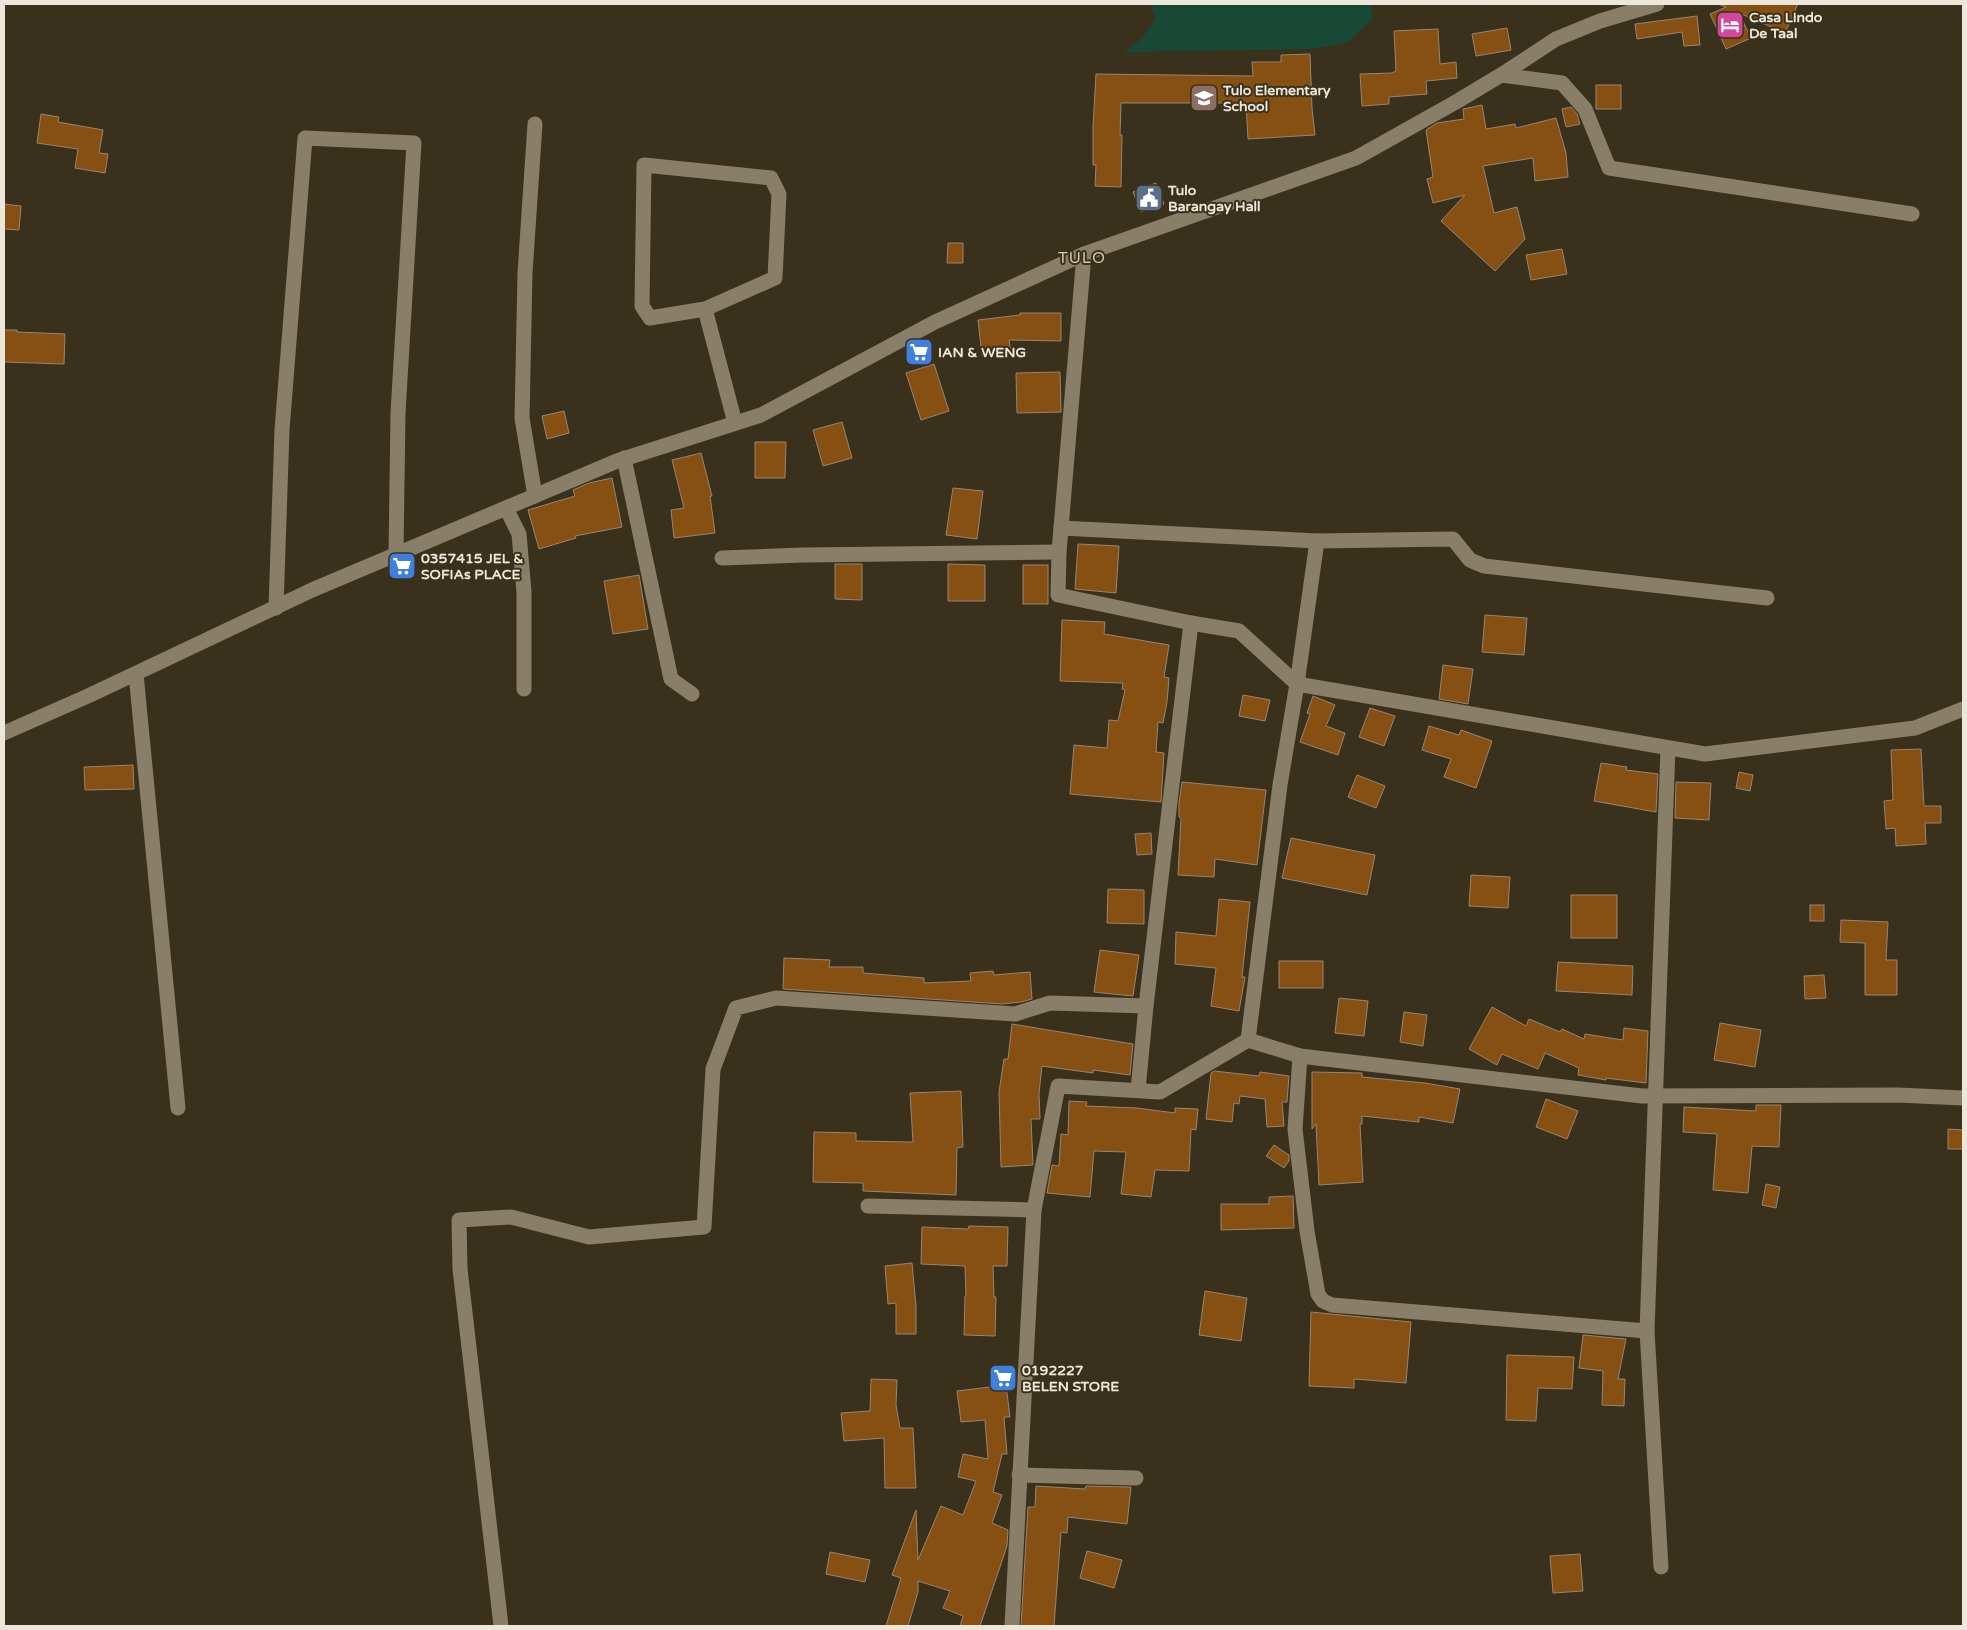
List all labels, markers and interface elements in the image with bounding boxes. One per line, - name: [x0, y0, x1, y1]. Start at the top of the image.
- place label: Casa Lindo De Taal: [1749, 9, 1823, 42]
- hotel icon: Casa Lindo De Taal: [1715, 10, 1745, 40]
- place label: Tulo Elementary School: [1222, 82, 1331, 115]
- school or university icon: Tulo Elementary School: [1189, 83, 1219, 113]
- place label: Tulo Barangay Hall: [1167, 182, 1260, 215]
- public building icon: Tulo Barangay Hall: [1134, 183, 1164, 213]
- district label: TULO: [1058, 248, 1106, 268]
- supermarket icon: IAN & WENG: [904, 337, 934, 367]
- place label: IAN & WENG: [938, 344, 1026, 361]
- place label: 0357415 JEL & SOFIAs PLACE: [421, 550, 524, 583]
- supermarket icon: 0357415 JEL & SOFIAs PLACE: [387, 551, 417, 581]
- place label: 0192227 BELEN STORE: [1022, 1362, 1119, 1395]
- supermarket icon: 0192227 BELEN STORE: [988, 1363, 1018, 1393]

